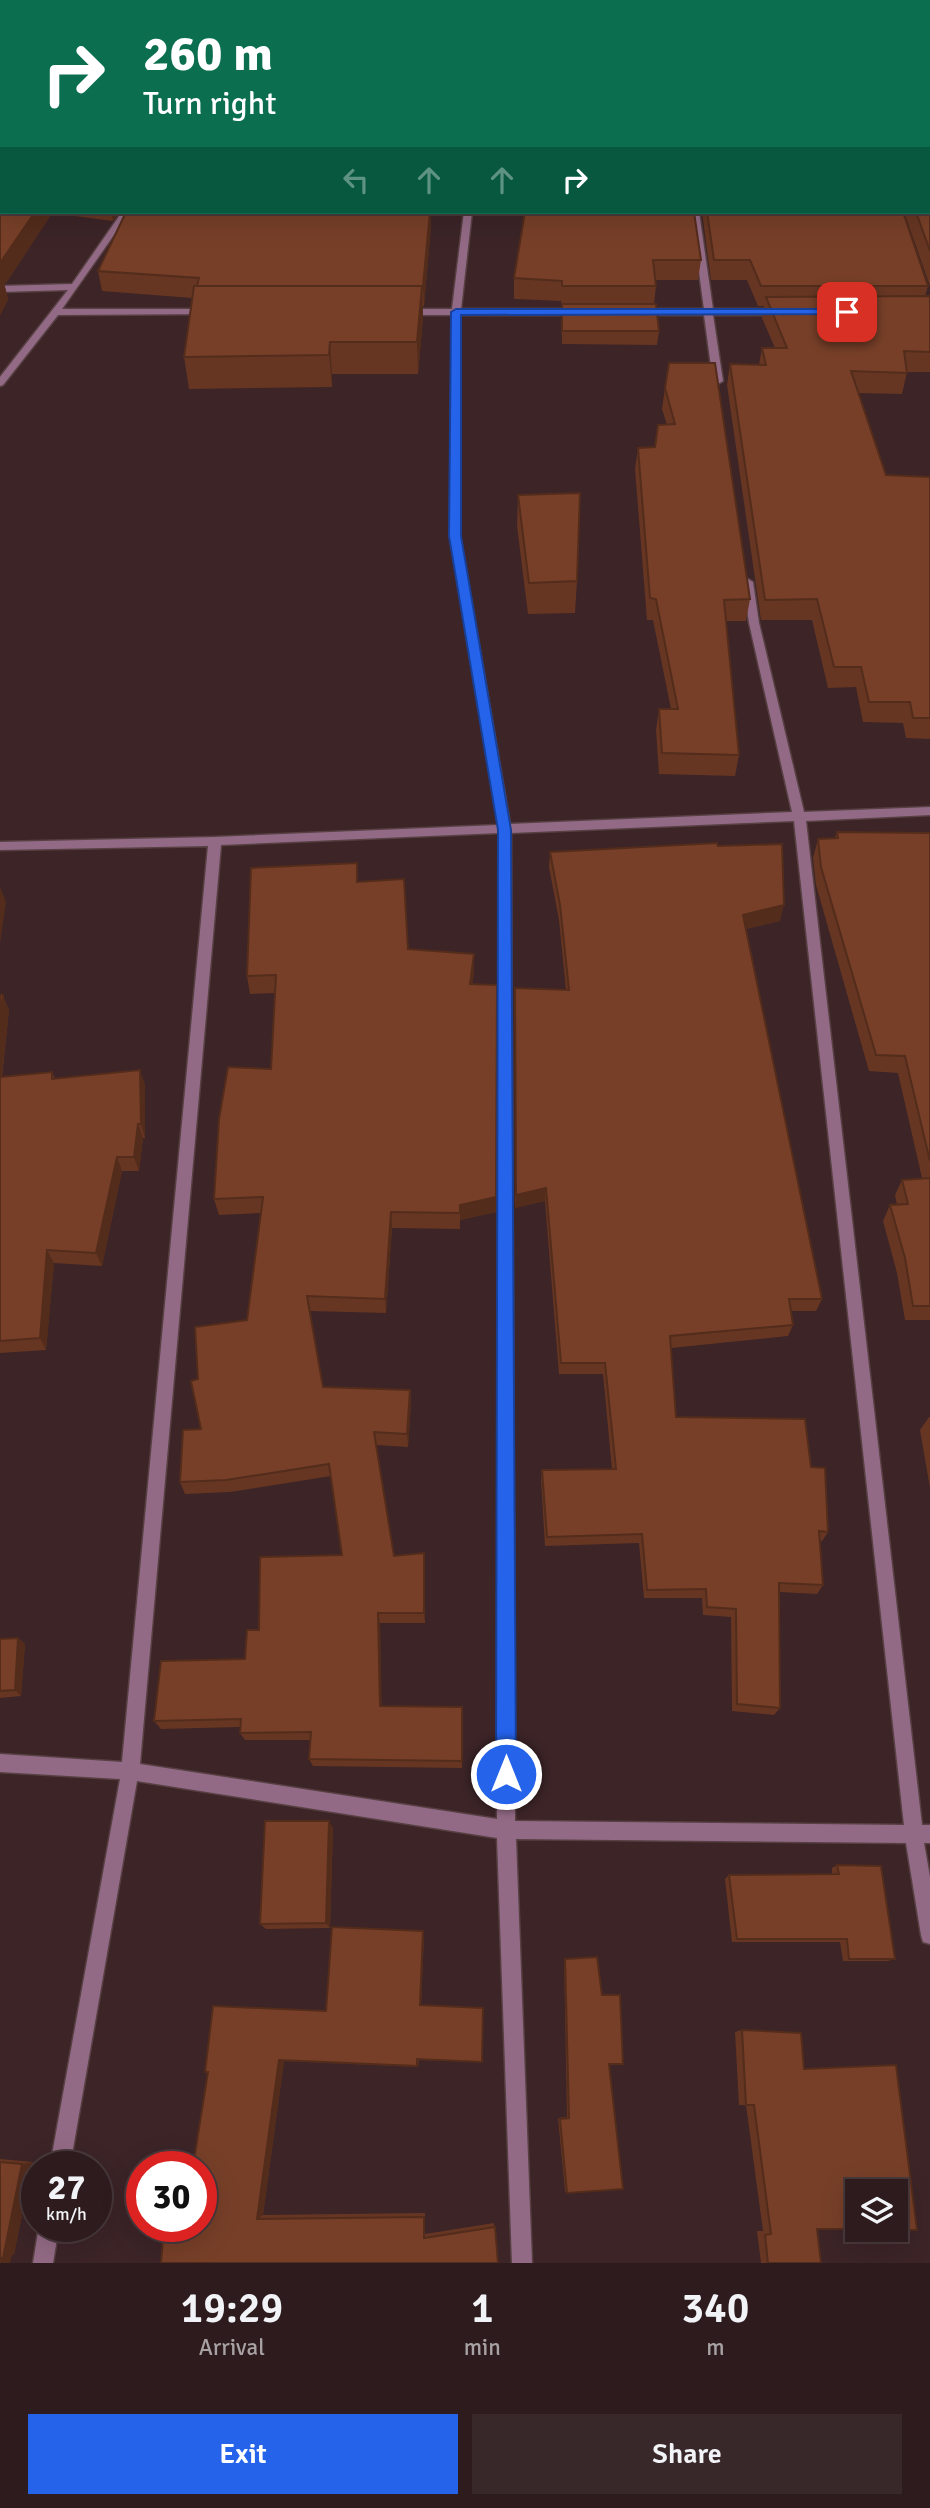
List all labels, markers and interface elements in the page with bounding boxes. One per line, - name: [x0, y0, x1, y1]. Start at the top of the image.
- text: 260 m: [143, 24, 273, 84]
- icon: right: [28, 28, 119, 119]
- text: Turn right: [143, 84, 276, 123]
- icon: left: [337, 161, 375, 199]
- icon: ahead: [410, 161, 448, 199]
- icon: ahead: [483, 161, 521, 199]
- icon: right: [556, 161, 594, 199]
- pin: [817, 282, 877, 342]
- icon: arrive: [828, 293, 866, 331]
- position arrow: [469, 1737, 543, 1811]
- speed limit sign: 30: [126, 2151, 217, 2242]
- text: 27: [48, 2166, 85, 2209]
- map controls: [845, 2179, 908, 2242]
- button: layers: [845, 2179, 908, 2242]
- text: km/h: [46, 2203, 87, 2225]
- text: 19:29: [181, 2283, 283, 2334]
- text: 1: [471, 2283, 494, 2334]
- text: 340: [681, 2283, 749, 2334]
- text: Arrival: [199, 2333, 265, 2362]
- text: min: [464, 2333, 501, 2362]
- text: m: [706, 2333, 725, 2362]
- button: Exit: [28, 2414, 458, 2494]
- button: Share: [472, 2414, 902, 2494]

